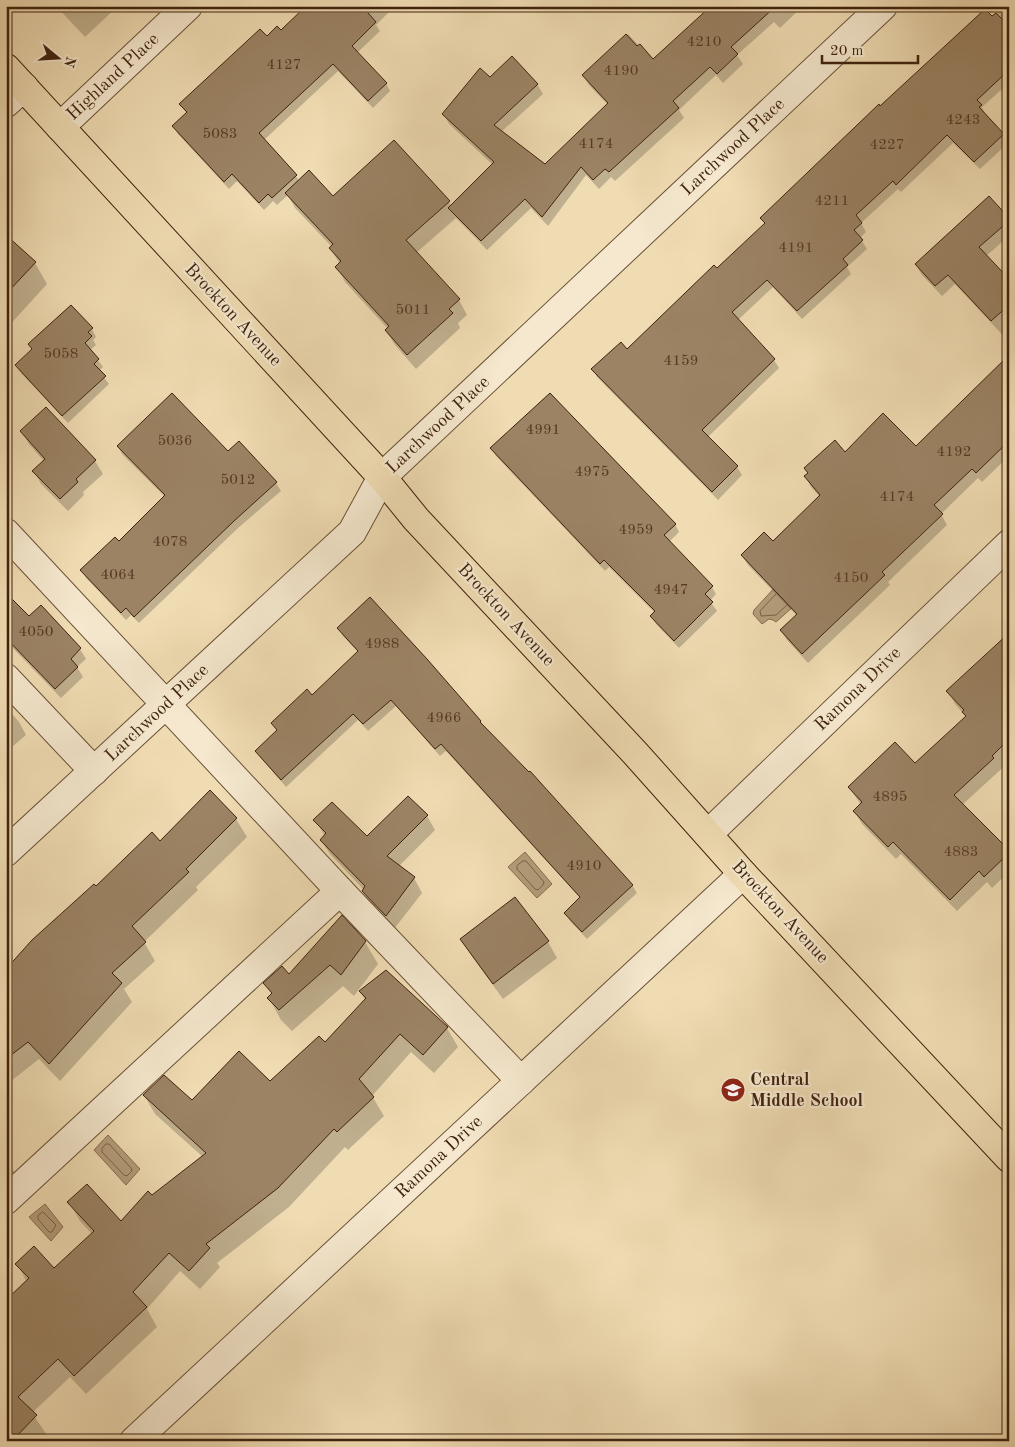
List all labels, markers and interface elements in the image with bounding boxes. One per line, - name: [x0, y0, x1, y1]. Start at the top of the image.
- street label: Highland Place: [63, 30, 163, 124]
- north arrow: [32, 32, 82, 82]
- scale bar: [822, 32, 919, 64]
- house number: 4210: [687, 35, 721, 50]
- text: 20 m: [830, 44, 864, 59]
- text: N: [61, 54, 78, 69]
- house number: 4127: [267, 58, 301, 73]
- house number: 4190: [604, 64, 638, 79]
- street label: Larchwood Place: [678, 95, 788, 199]
- house number: 4243: [946, 113, 980, 128]
- house number: 5083: [203, 127, 237, 142]
- house number: 4174: [579, 137, 613, 152]
- house number: 4227: [870, 138, 904, 153]
- house number: 4211: [815, 194, 849, 209]
- house number: 4191: [779, 241, 813, 256]
- street label: Brockton Avenue: [181, 260, 285, 370]
- house number: 5011: [396, 303, 430, 318]
- house number: 5058: [44, 347, 78, 362]
- house number: 4159: [664, 354, 698, 369]
- street label: Larchwood Place: [383, 373, 493, 477]
- house number: 4991: [526, 423, 560, 438]
- house number: 5036: [158, 434, 192, 449]
- house number: 4192: [937, 445, 971, 460]
- house number: 4975: [575, 465, 609, 480]
- house number: 5012: [221, 473, 255, 488]
- house number: 4174: [880, 490, 914, 505]
- house number: 4959: [619, 523, 653, 538]
- house number: 4078: [153, 535, 187, 550]
- street label: Brockton Avenue: [454, 560, 558, 670]
- house number: 4064: [101, 568, 135, 583]
- house number: 4150: [834, 571, 868, 586]
- house number: 4947: [654, 583, 688, 598]
- house number: 4050: [19, 625, 53, 640]
- house number: 4988: [365, 637, 399, 652]
- street label: Ramona Drive: [812, 644, 904, 734]
- street label: Larchwood Place: [102, 661, 212, 765]
- house number: 4966: [427, 711, 461, 726]
- house number: 4895: [873, 790, 907, 805]
- house number: 4883: [944, 845, 978, 860]
- street label: Brockton Avenue: [728, 857, 832, 967]
- house number: 4910: [567, 859, 601, 874]
- place label: Central Middle School: [750, 1071, 864, 1110]
- school or university icon: Central Middle School: [720, 1077, 746, 1103]
- street label: Ramona Drive: [392, 1112, 486, 1202]

